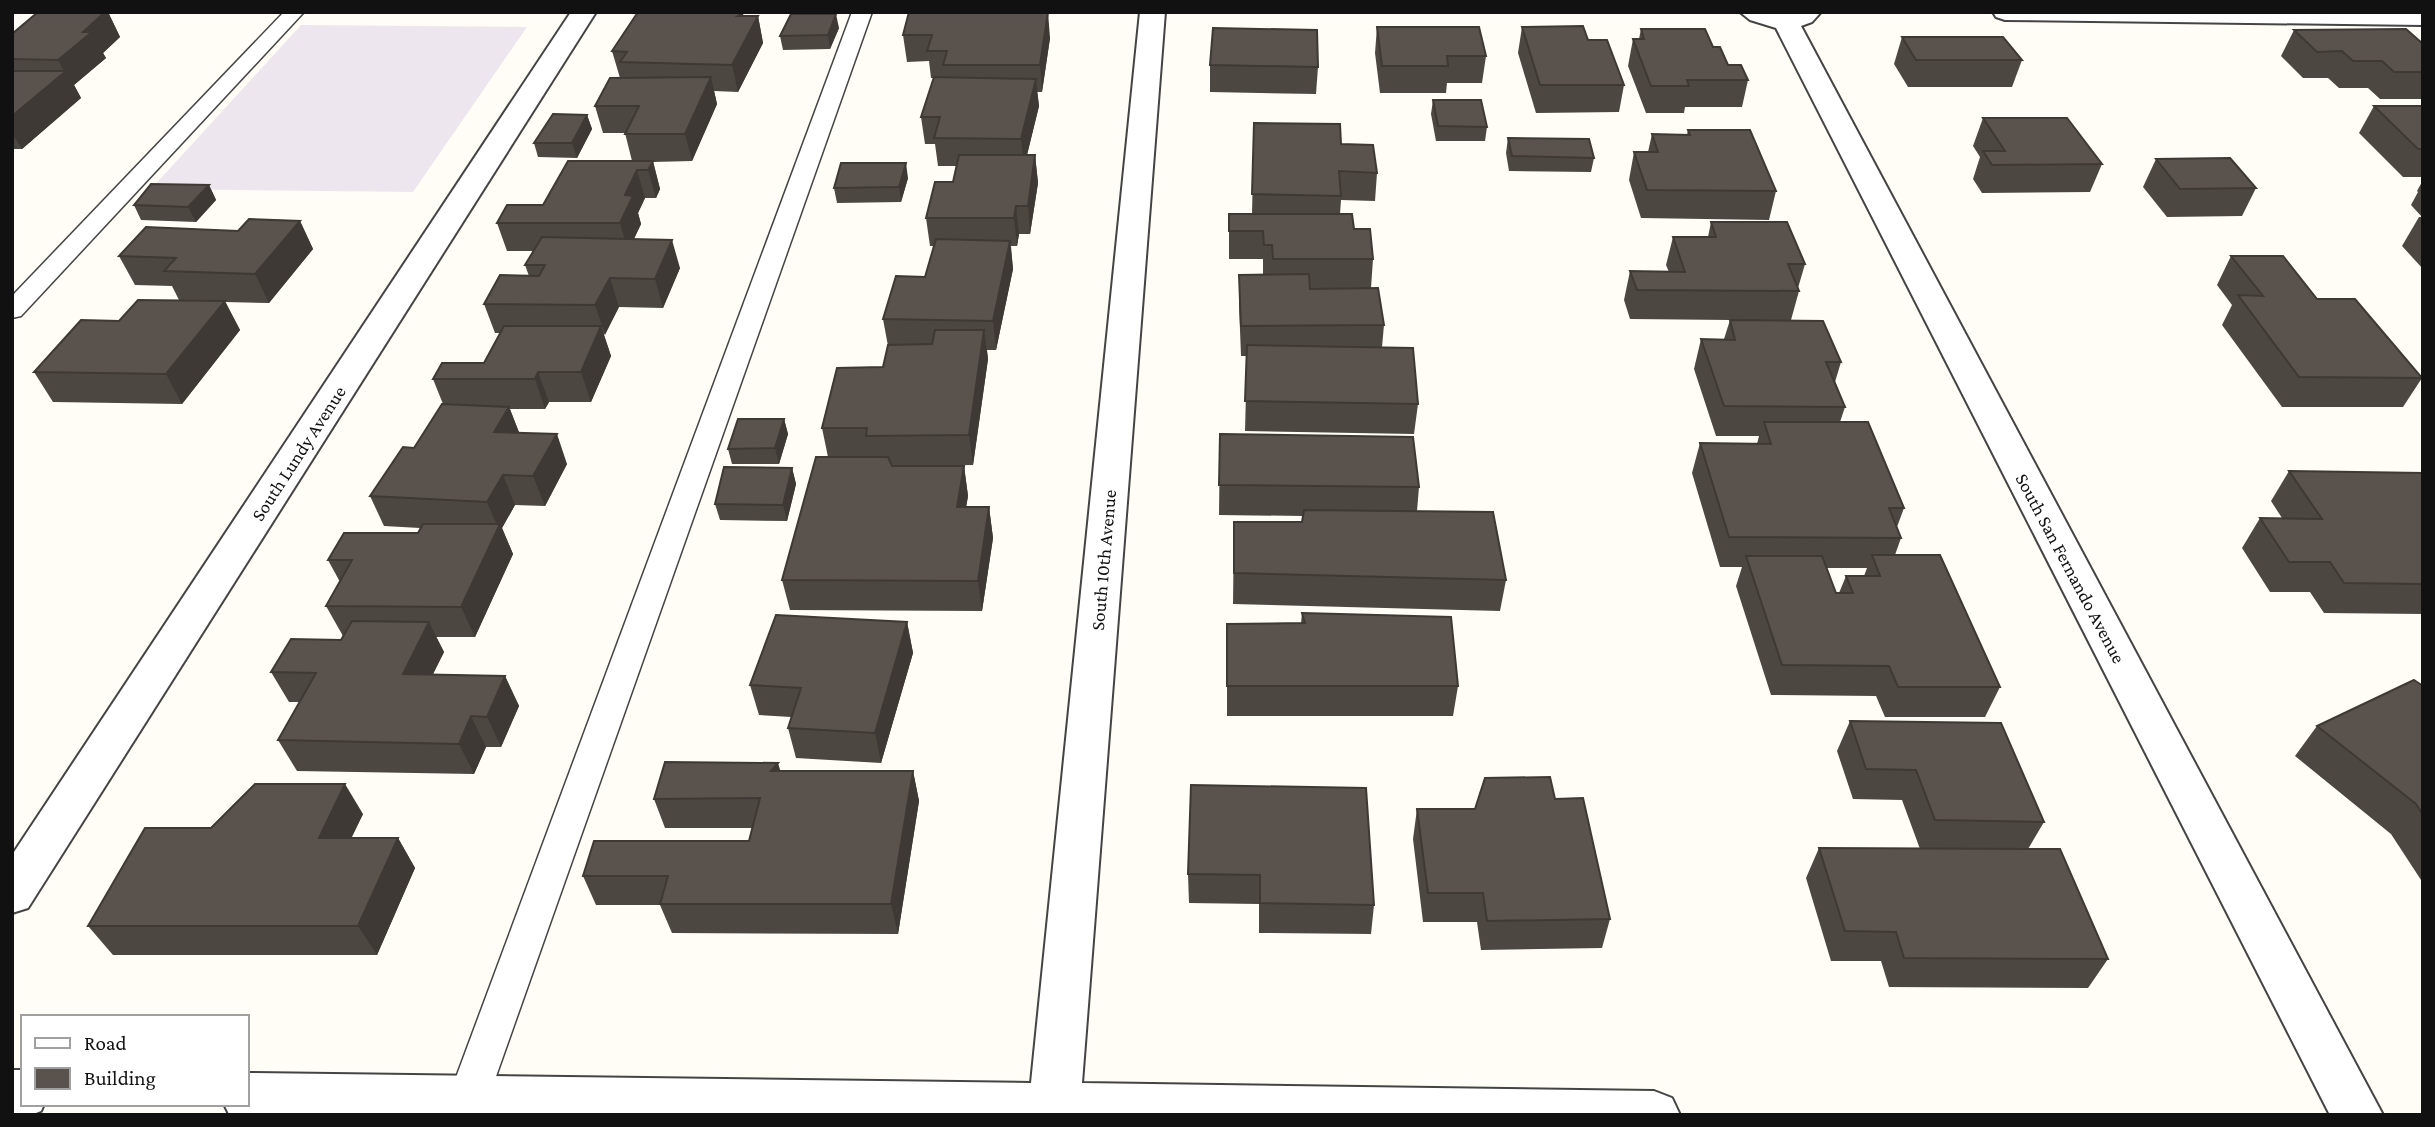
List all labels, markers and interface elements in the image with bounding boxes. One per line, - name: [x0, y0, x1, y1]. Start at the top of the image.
- street label: South Lundy Avenue: [247, 382, 350, 525]
- street label: South San Fernando Avenue: [2011, 470, 2130, 667]
- street label: South 10th Avenue: [1087, 489, 1120, 631]
- legend: [21, 1015, 248, 1106]
- text: Road: [84, 1031, 127, 1055]
- text: Building: [84, 1066, 156, 1090]

